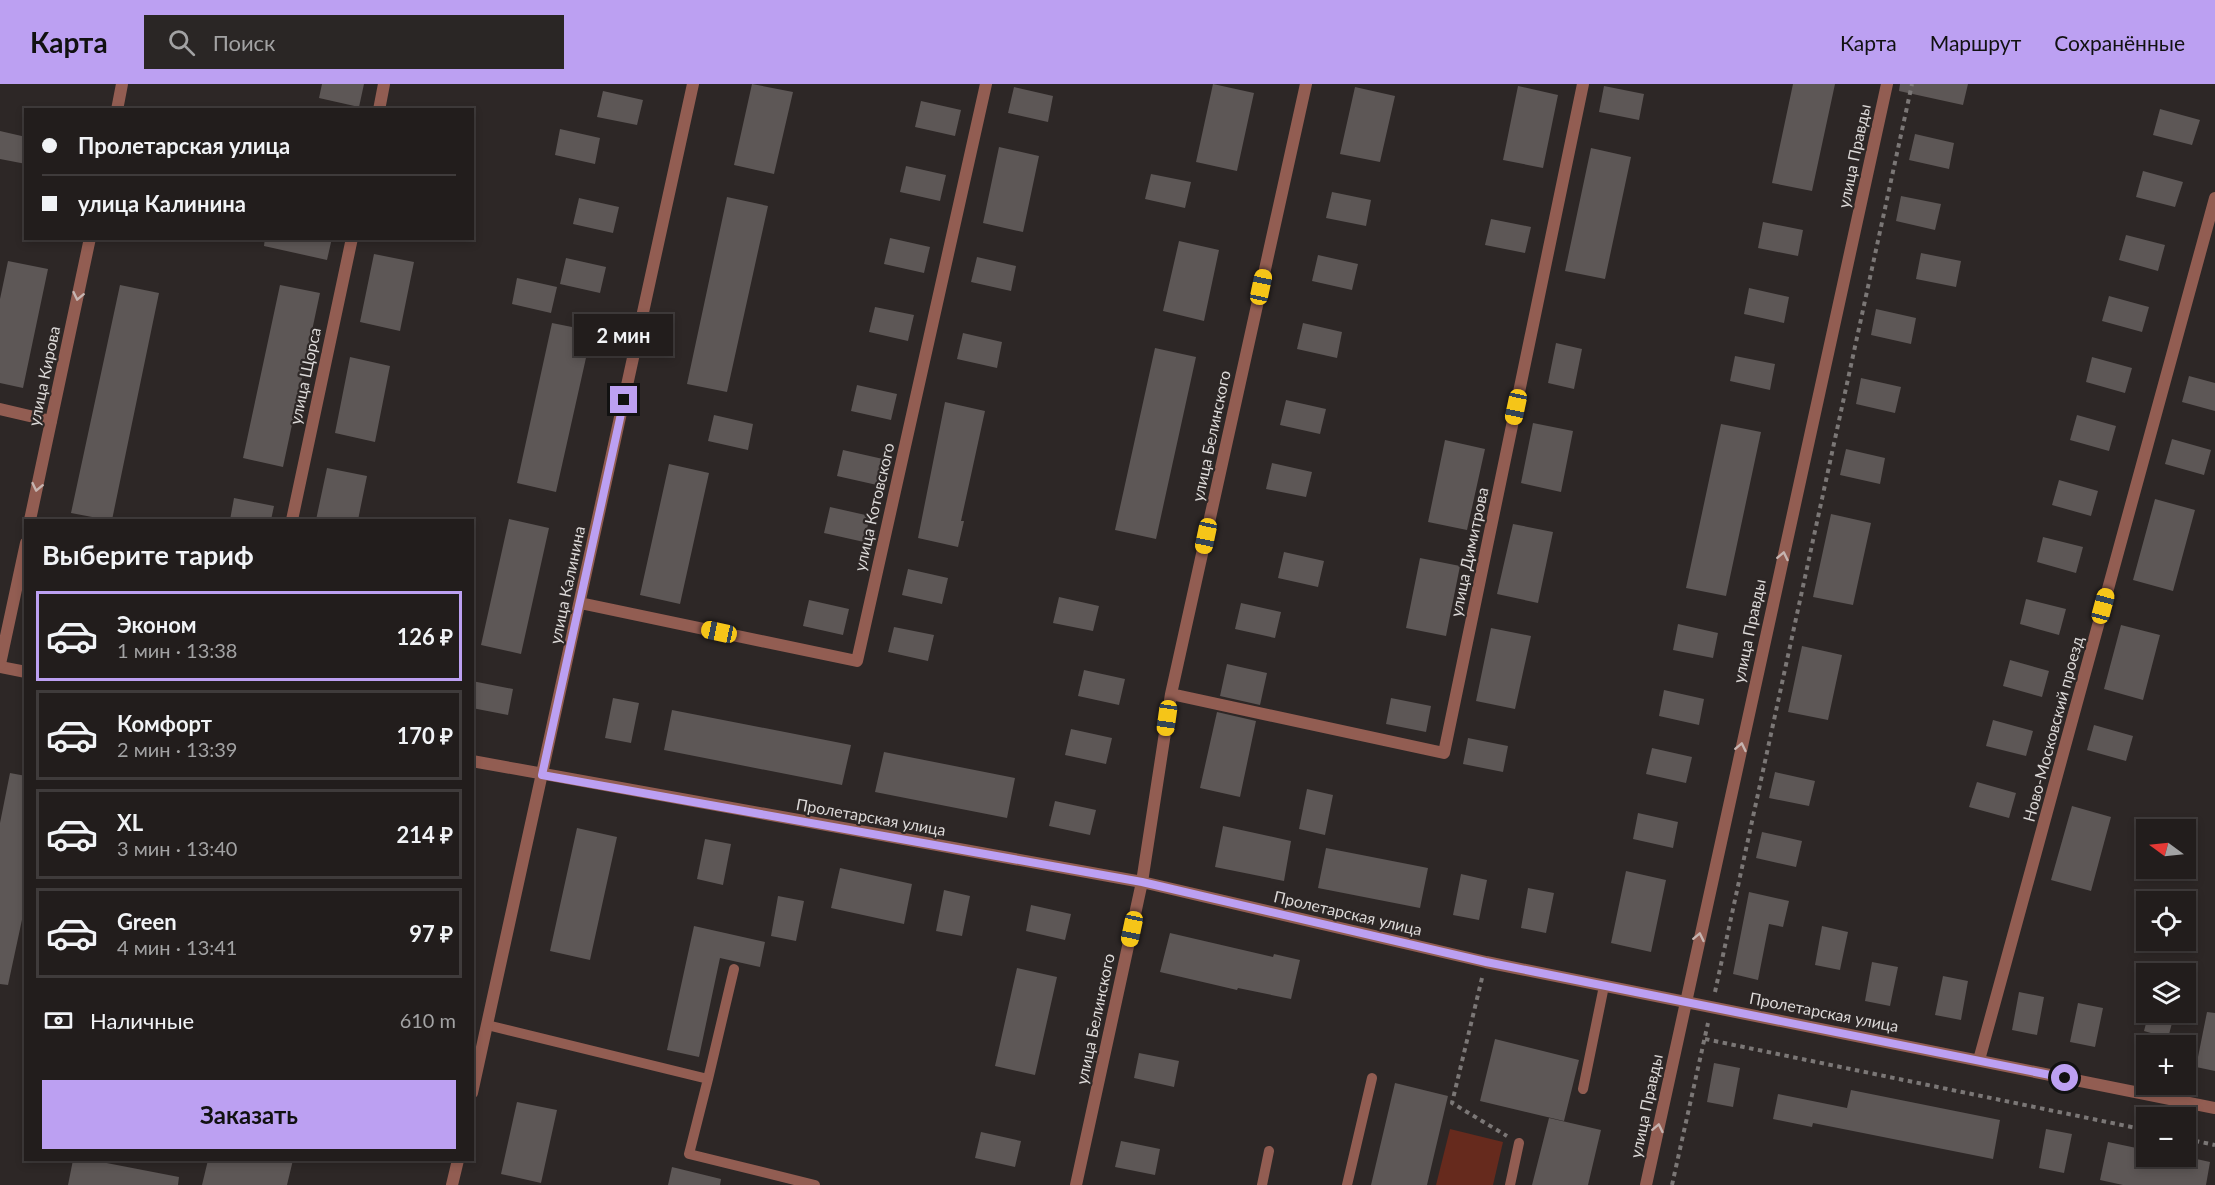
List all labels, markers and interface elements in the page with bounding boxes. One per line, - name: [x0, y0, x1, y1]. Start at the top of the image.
- search box: [144, 15, 564, 69]
- text: Карта: [30, 25, 108, 59]
- icon: search: [165, 26, 198, 59]
- text: Поиск: [213, 29, 276, 56]
- text: Карта: [1840, 30, 1897, 55]
- text: Маршрут: [1930, 30, 2021, 55]
- text: Сохранённые: [2054, 30, 2185, 55]
- street label: улица Правды: [1833, 102, 1874, 210]
- text: Пролетарская улица: [78, 132, 290, 159]
- text: улица Калинина: [78, 190, 246, 217]
- car: [1248, 268, 1274, 306]
- one-way arrow: [72, 290, 85, 300]
- callout: 2 мин: [574, 313, 674, 355]
- text: 2 мин: [597, 323, 650, 347]
- street label: улица Кирова: [24, 324, 63, 428]
- street label: улица Щорса: [285, 326, 324, 426]
- street label: улица Белинского: [1187, 369, 1234, 503]
- route end: [610, 386, 637, 413]
- car: [1503, 388, 1529, 426]
- street label: улица Котовского: [849, 441, 898, 573]
- one-way arrow: [32, 481, 45, 491]
- street label: улица Димитрова: [1446, 485, 1492, 618]
- car: [1193, 517, 1219, 555]
- street label: улица Калинина: [545, 524, 588, 646]
- text: Выберите тариф: [42, 538, 254, 571]
- one-way arrow: [1776, 551, 1789, 561]
- street label: улица Правды: [1728, 577, 1769, 685]
- car: [2090, 586, 2116, 626]
- icon: car: [45, 609, 99, 663]
- text: Эконом: [117, 611, 197, 638]
- car: [700, 619, 738, 645]
- text: 126 ₽: [397, 623, 453, 650]
- street label: Ново-Московский проезд: [2019, 634, 2086, 824]
- text: 1 мин · 13:38: [117, 638, 237, 662]
- car: [1156, 699, 1178, 737]
- icon: car: [45, 708, 99, 762]
- text: Комфорт: [117, 710, 212, 737]
- text: 170 ₽: [397, 722, 453, 749]
- text: 2 мин · 13:39: [117, 737, 237, 761]
- one-way arrow: [1734, 742, 1747, 752]
- street label: Пролетарская улица: [795, 794, 947, 839]
- icon: car: [45, 807, 99, 861]
- text: XL: [117, 809, 143, 836]
- north arrow: [2136, 819, 2196, 879]
- map controls: [2136, 819, 2196, 1167]
- text: 214 ₽: [397, 821, 453, 848]
- text: 3 мин · 13:40: [117, 836, 237, 860]
- street label: Пролетарская улица: [1272, 886, 1424, 939]
- button: locate: [2136, 891, 2196, 951]
- icon: car: [45, 906, 99, 960]
- text: Green: [117, 908, 177, 935]
- car: [1119, 910, 1145, 948]
- text: 97 ₽: [409, 920, 453, 947]
- one-way arrow: [1692, 932, 1705, 942]
- text: 4 мин · 13:41: [117, 935, 237, 959]
- street label: улица Белинского: [1071, 952, 1118, 1086]
- button: layers: [2136, 963, 2196, 1023]
- street label: Пролетарская улица: [1748, 988, 1900, 1035]
- icon: cash: [42, 1004, 75, 1037]
- text: Наличные: [90, 1007, 194, 1034]
- text: 610 m: [400, 1008, 456, 1032]
- button: +: [2136, 1035, 2196, 1095]
- street label: улица Правды: [1625, 1052, 1666, 1160]
- route start: [2051, 1064, 2078, 1091]
- button: Заказать: [42, 1080, 456, 1149]
- button: −: [2136, 1107, 2196, 1167]
- one-way arrow: [1651, 1123, 1664, 1133]

